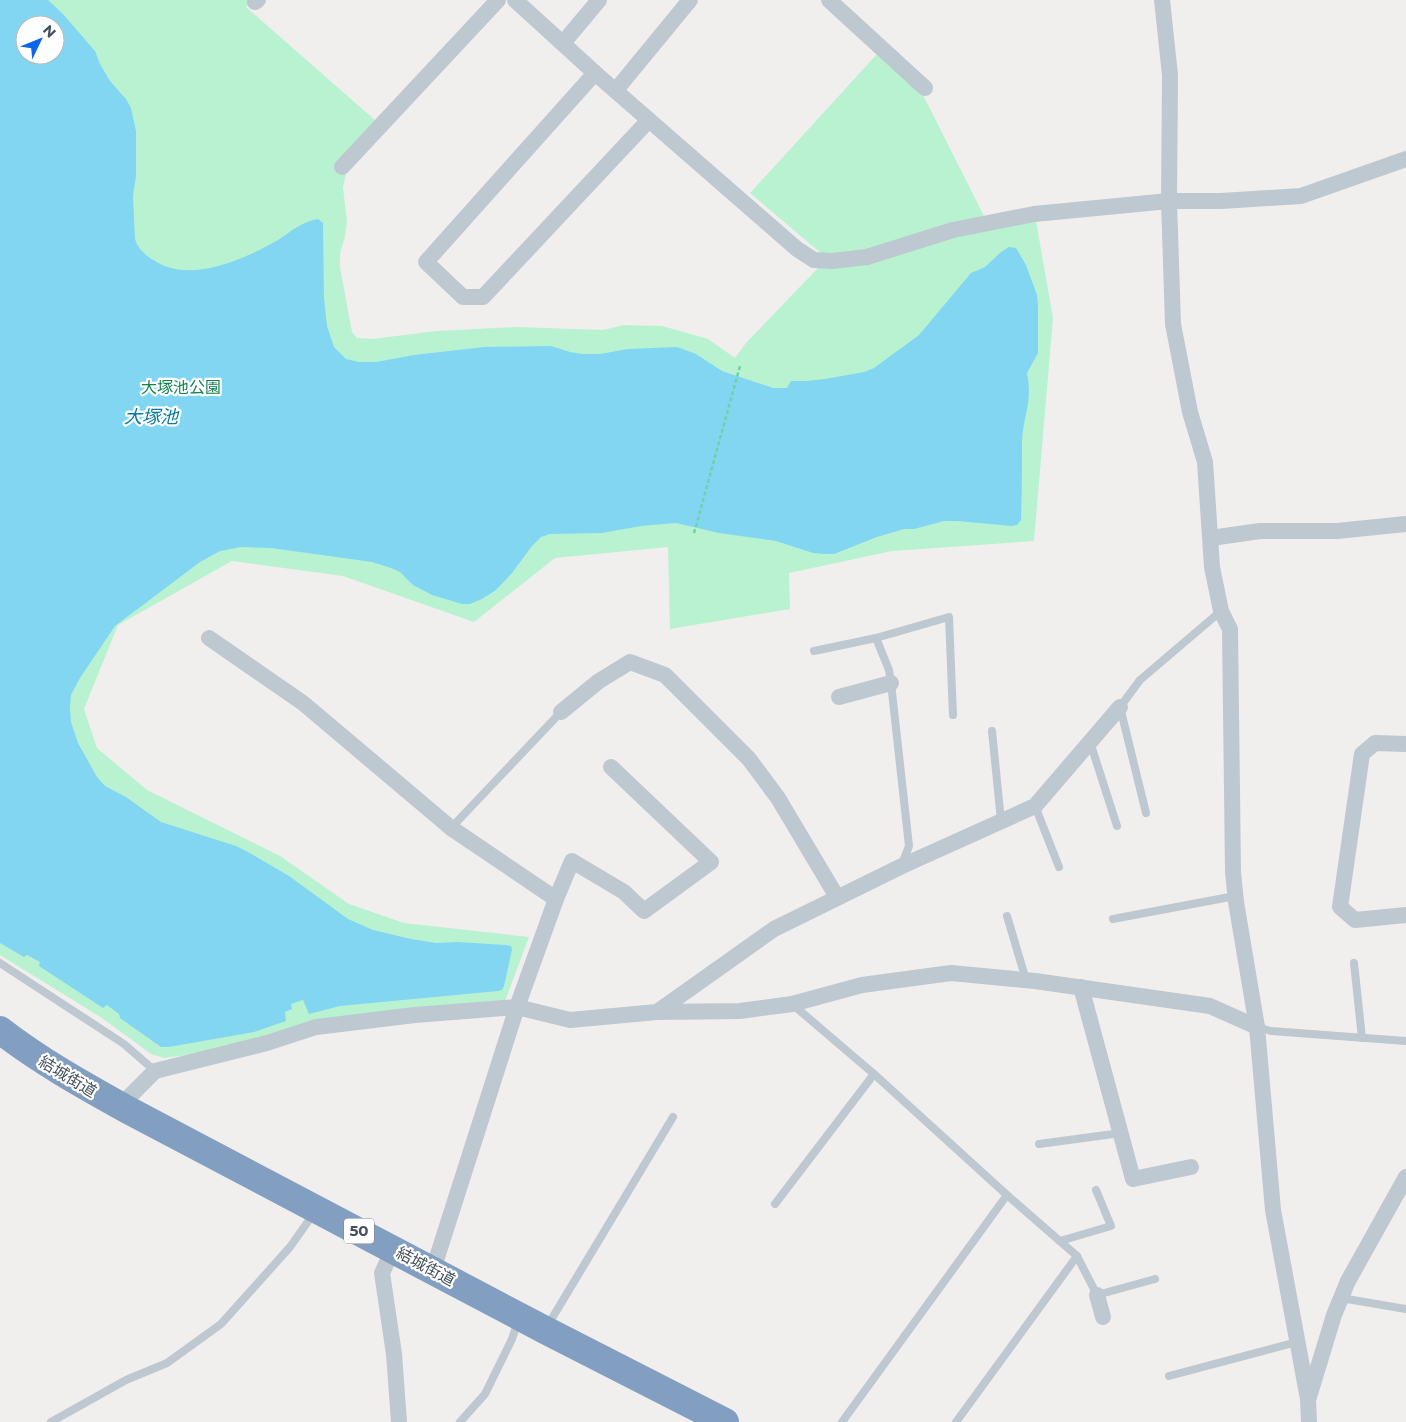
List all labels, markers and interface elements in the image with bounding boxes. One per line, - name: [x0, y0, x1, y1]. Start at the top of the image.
- north arrow: [15, 15, 65, 65]
- text: N: [39, 21, 60, 41]
- park label: 大塚池公園: [141, 378, 221, 397]
- water label: 大塚池: [124, 406, 180, 428]
- street label: 結城街道: [35, 1052, 100, 1101]
- road number: 50: [344, 1218, 374, 1244]
- street label: 結城街道: [393, 1243, 458, 1290]

